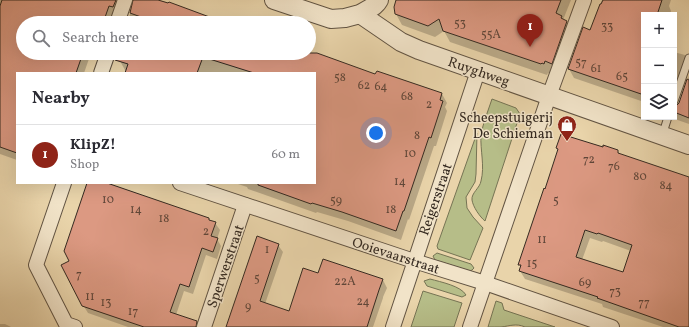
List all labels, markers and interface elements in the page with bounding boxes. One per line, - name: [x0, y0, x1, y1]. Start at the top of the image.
- map controls: [641, 12, 677, 120]
- button: +: [641, 12, 677, 48]
- pin: 1: [517, 14, 543, 47]
- search box: [16, 16, 316, 60]
- house number: 53: [454, 16, 466, 32]
- house number: 33: [601, 19, 613, 35]
- icon: search: [30, 27, 52, 49]
- house number: 55A: [481, 27, 502, 43]
- text: Search here: [62, 28, 139, 49]
- button: −: [641, 48, 677, 84]
- street label: Ruyghweg: [445, 53, 512, 92]
- house number: 57: [575, 55, 587, 71]
- house number: 61: [591, 61, 601, 77]
- house number: 65: [616, 69, 628, 85]
- house number: 58: [334, 70, 346, 86]
- house number: 62: [358, 78, 370, 94]
- house number: 64: [375, 79, 387, 95]
- button: layers: [641, 84, 677, 120]
- text: Nearby: [32, 87, 90, 110]
- house number: 68: [401, 89, 413, 105]
- house number: 2: [426, 97, 432, 113]
- place label: Scheepstuigerij De Schieman: [459, 109, 553, 144]
- shop icon: Scheepstuigerij De Schieman: [556, 114, 578, 142]
- your location: [366, 123, 386, 143]
- house number: 8: [414, 128, 420, 144]
- text: KlipZ!: [70, 135, 116, 156]
- text: 1: [42, 146, 48, 164]
- text: 60 m: [272, 146, 300, 164]
- house number: 10: [404, 146, 416, 162]
- house number: 72: [583, 152, 595, 168]
- text: Shop: [70, 156, 99, 174]
- house number: 76: [608, 159, 620, 175]
- street label: Reigerstraat: [415, 161, 458, 238]
- house number: 80: [633, 169, 647, 185]
- house number: 14: [394, 174, 406, 190]
- house number: 84: [660, 178, 672, 194]
- house number: 10: [102, 192, 114, 208]
- house number: 59: [330, 193, 342, 209]
- house number: 5: [553, 193, 559, 209]
- house number: 14: [130, 202, 142, 218]
- house number: 18: [386, 202, 396, 218]
- house number: 18: [159, 211, 169, 227]
- street label: Sperwerstraat: [203, 222, 250, 311]
- house number: 2: [203, 224, 209, 240]
- house number: 11: [537, 232, 547, 248]
- street label: Ooievaarstraat: [349, 233, 442, 280]
- house number: 1: [265, 242, 269, 258]
- house number: 15: [527, 256, 537, 272]
- house number: 7: [76, 267, 82, 283]
- house number: 5: [254, 271, 260, 287]
- house number: 22A: [334, 274, 356, 290]
- house number: 69: [579, 275, 591, 291]
- house number: 73: [609, 284, 621, 300]
- house number: 11: [85, 289, 95, 305]
- house number: 24: [356, 294, 370, 310]
- house number: 13: [101, 295, 111, 311]
- house number: 77: [638, 295, 650, 311]
- house number: 9: [245, 299, 251, 315]
- house number: 17: [128, 304, 138, 320]

